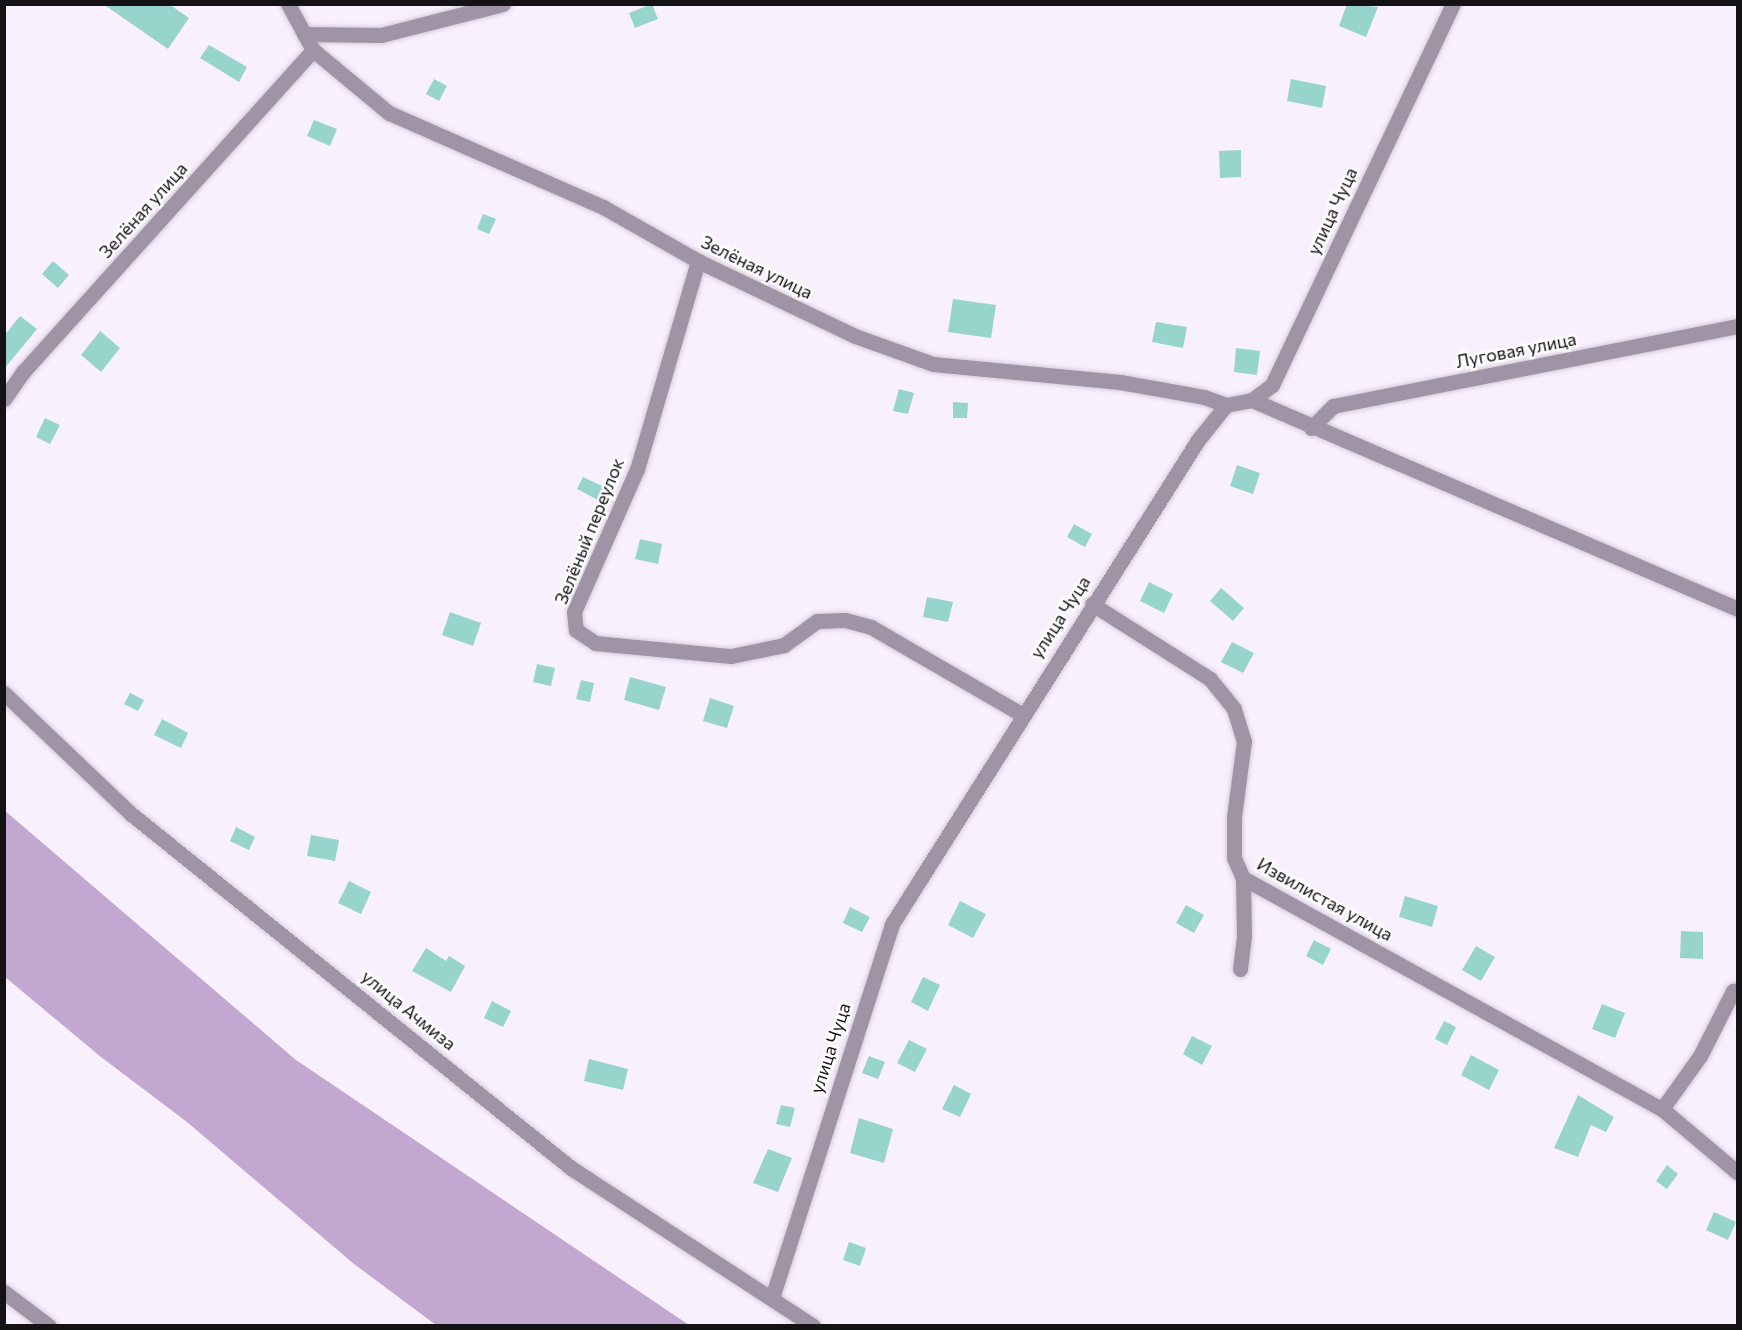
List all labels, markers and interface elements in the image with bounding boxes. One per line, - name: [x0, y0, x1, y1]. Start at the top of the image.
- street label: Зелёная улица: [94, 158, 192, 262]
- street label: улица Чуца: [1302, 164, 1362, 258]
- street label: Зелёная улица: [698, 231, 816, 303]
- street label: Луговая улица: [1454, 328, 1578, 372]
- street label: Зелёный переулок: [550, 455, 628, 607]
- street label: улица Чуца: [1025, 572, 1095, 662]
- street label: Извилистая улица: [1253, 853, 1397, 945]
- street label: улица Ачмиза: [357, 965, 461, 1055]
- street label: улица Чуца: [805, 1000, 855, 1096]

